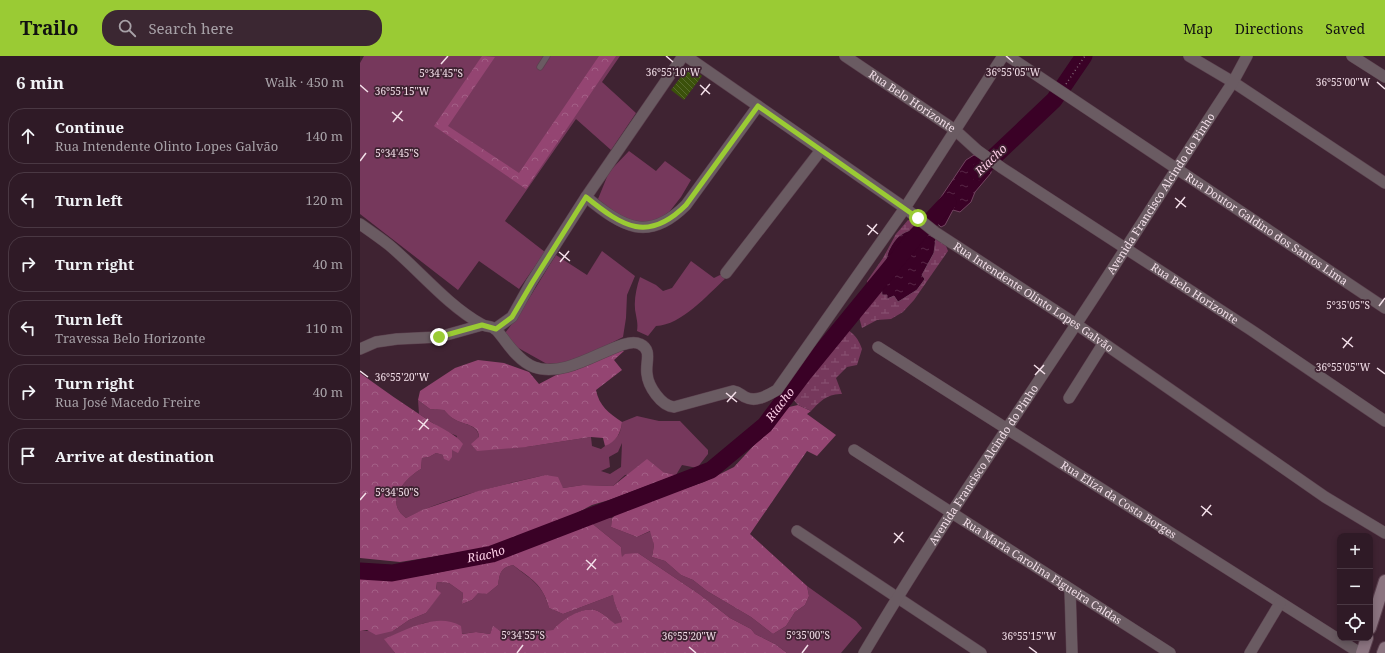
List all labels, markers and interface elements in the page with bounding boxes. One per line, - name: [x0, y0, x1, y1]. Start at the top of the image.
- search box: [102, 10, 382, 46]
- text: Trailo: [20, 15, 78, 41]
- icon: search: [116, 17, 138, 39]
- text: Search here: [148, 18, 234, 38]
- text: Map: [1183, 19, 1213, 38]
- text: Directions: [1235, 19, 1303, 38]
- text: Saved: [1325, 19, 1365, 38]
- text: 36°55'10"W: [646, 65, 701, 79]
- text: 36°55'05"W: [986, 65, 1041, 79]
- text: 5°34'45"S: [419, 66, 463, 80]
- street label: Rua Belo Horizonte: [866, 66, 959, 135]
- text: 6 min: [16, 71, 64, 94]
- text: Walk · 450 m: [265, 73, 344, 91]
- text: 36°55'00"W: [1316, 75, 1371, 89]
- text: 36°55'15"W: [375, 84, 430, 98]
- street label: Avenida Francisco Alcindo do Pinho: [1103, 110, 1218, 277]
- text: Continue: [55, 117, 124, 137]
- icon: ahead: [17, 125, 39, 147]
- text: 140 m: [306, 127, 343, 145]
- text: Rua Intendente Olinto Lopes Galvão: [55, 137, 278, 155]
- water label: Riacho: [970, 140, 1010, 180]
- text: 5°34'45"S: [375, 146, 419, 160]
- street label: Rua Doutor Galdino dos Santos Lima: [1183, 169, 1351, 288]
- icon: left: [17, 189, 39, 211]
- text: Turn left: [55, 190, 123, 210]
- text: 120 m: [306, 191, 343, 209]
- route start: [909, 209, 927, 227]
- street label: Rua Intendente Olinto Lopes Galvão: [951, 238, 1117, 355]
- icon: right: [17, 253, 39, 275]
- text: Turn right: [55, 254, 134, 274]
- text: 40 m: [313, 255, 343, 273]
- street label: Rua Belo Horizonte: [1148, 259, 1242, 327]
- text: 5°35'05"S: [1326, 298, 1370, 312]
- text: Turn left: [55, 309, 123, 329]
- icon: left: [17, 317, 39, 339]
- text: 110 m: [306, 319, 343, 337]
- route end: [430, 328, 448, 346]
- text: Travessa Belo Horizonte: [55, 329, 206, 347]
- text: 36°55'05"W: [1316, 360, 1371, 374]
- text: 36°55'20"W: [375, 370, 430, 384]
- text: Turn right: [55, 373, 134, 393]
- icon: right: [17, 381, 39, 403]
- street label: Avenida Francisco Alcindo do Pinho: [925, 381, 1041, 548]
- text: 40 m: [313, 383, 343, 401]
- water label: Riacho: [761, 384, 798, 426]
- text: Rua José Macedo Freire: [55, 393, 201, 411]
- icon: arrive: [17, 445, 39, 467]
- text: Arrive at destination: [55, 446, 214, 466]
- street label: Rua Eliza da Costa Borges: [1058, 457, 1180, 542]
- text: 5°34'50"S: [375, 485, 419, 499]
- street label: Rua Maria Carolina Figueira Caldas: [960, 514, 1125, 627]
- map controls: [1337, 533, 1373, 641]
- button: +: [1337, 533, 1373, 569]
- water label: Riacho: [465, 541, 507, 567]
- button: −: [1337, 569, 1373, 605]
- button: locate: [1337, 605, 1373, 641]
- text: 5°34'55"S: [501, 628, 545, 642]
- text: 5°35'00"S: [786, 628, 830, 642]
- text: 36°55'20"W: [662, 629, 717, 643]
- text: 36°55'15"W: [1002, 629, 1057, 643]

